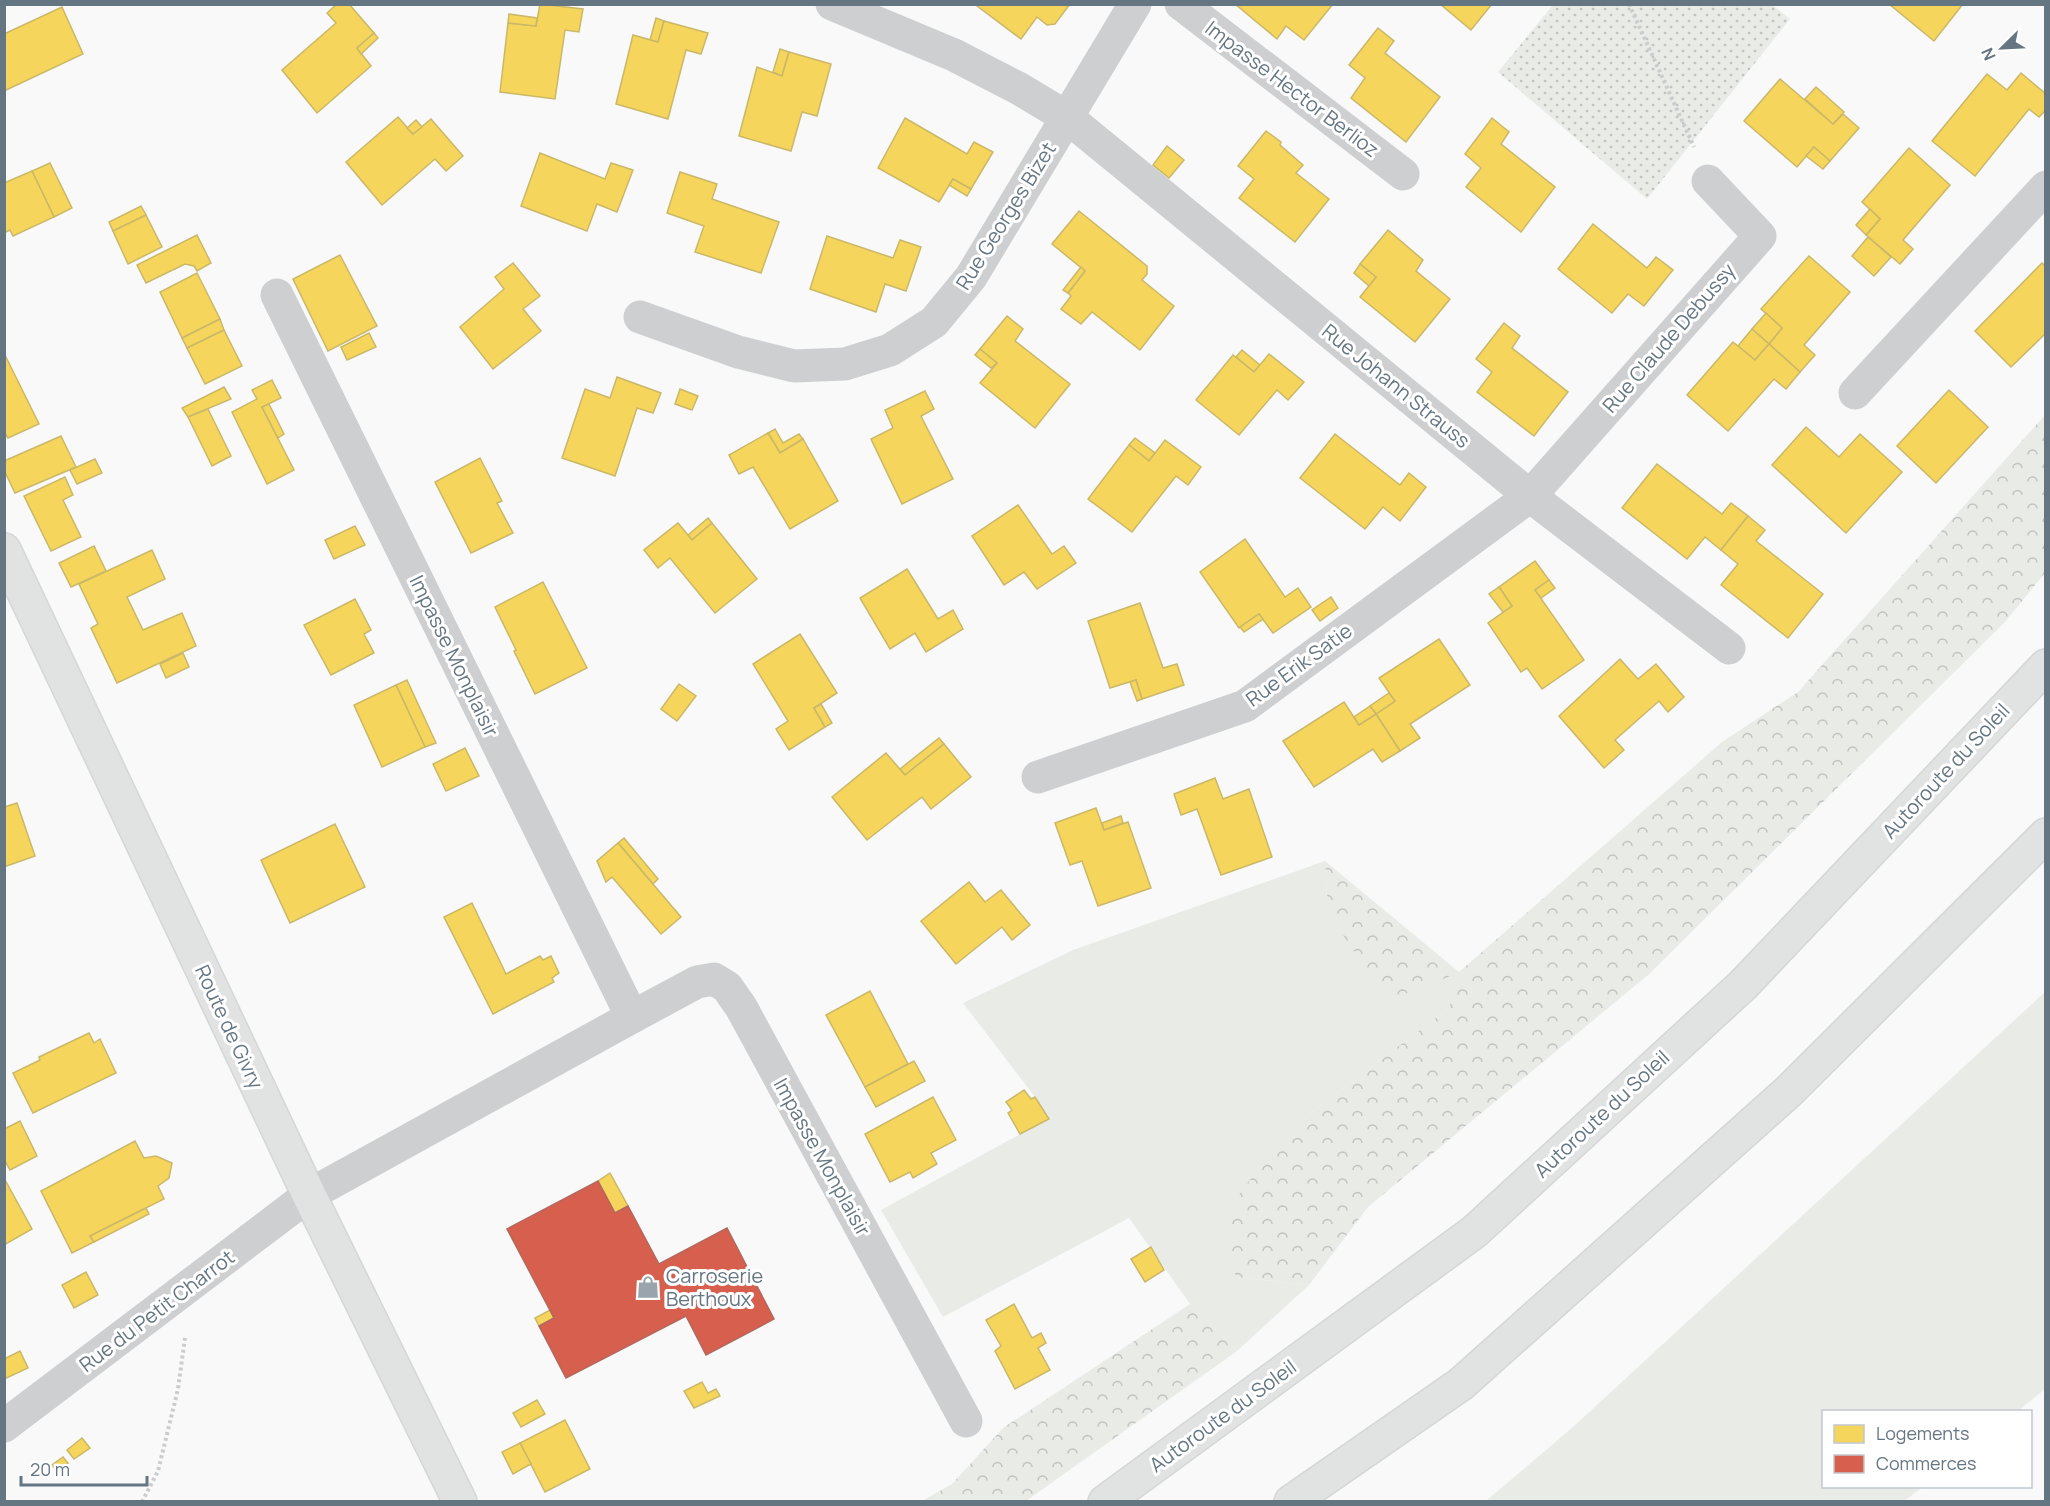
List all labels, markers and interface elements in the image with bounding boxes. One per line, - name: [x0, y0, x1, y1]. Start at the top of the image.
- street label: Impasse Hector Berlioz: [1200, 14, 1385, 163]
- north arrow: [1972, 18, 2032, 78]
- text: N: [1976, 44, 2001, 64]
- street label: Rue Georges Bizet: [949, 137, 1062, 295]
- street label: Rue Claude Debussy: [1596, 257, 1741, 418]
- street label: Rue Johann Strauss: [1317, 317, 1476, 454]
- street label: Impasse Monplaisir: [404, 571, 505, 741]
- street label: Rue Erik Satie: [1240, 617, 1357, 712]
- street label: Autoroute du Soleil: [1876, 697, 2015, 844]
- street label: Route de Givry: [189, 960, 270, 1093]
- street label: Autoroute du Soleil: [1528, 1044, 1675, 1183]
- street label: Impasse Monplaisir: [768, 1073, 877, 1240]
- street label: Rue du Petit Charrot: [74, 1243, 240, 1378]
- place label: Carroserie Berthoux: [666, 1262, 763, 1312]
- shop icon: Carroserie Berthoux: [635, 1274, 661, 1300]
- street label: Autoroute du Soleil: [1144, 1353, 1302, 1478]
- legend: [1822, 1410, 2032, 1488]
- text: Logements: [1876, 1421, 1970, 1445]
- scale bar: [21, 1449, 147, 1487]
- text: Commerces: [1876, 1451, 1977, 1475]
- text: 20 m: [30, 1457, 70, 1481]

